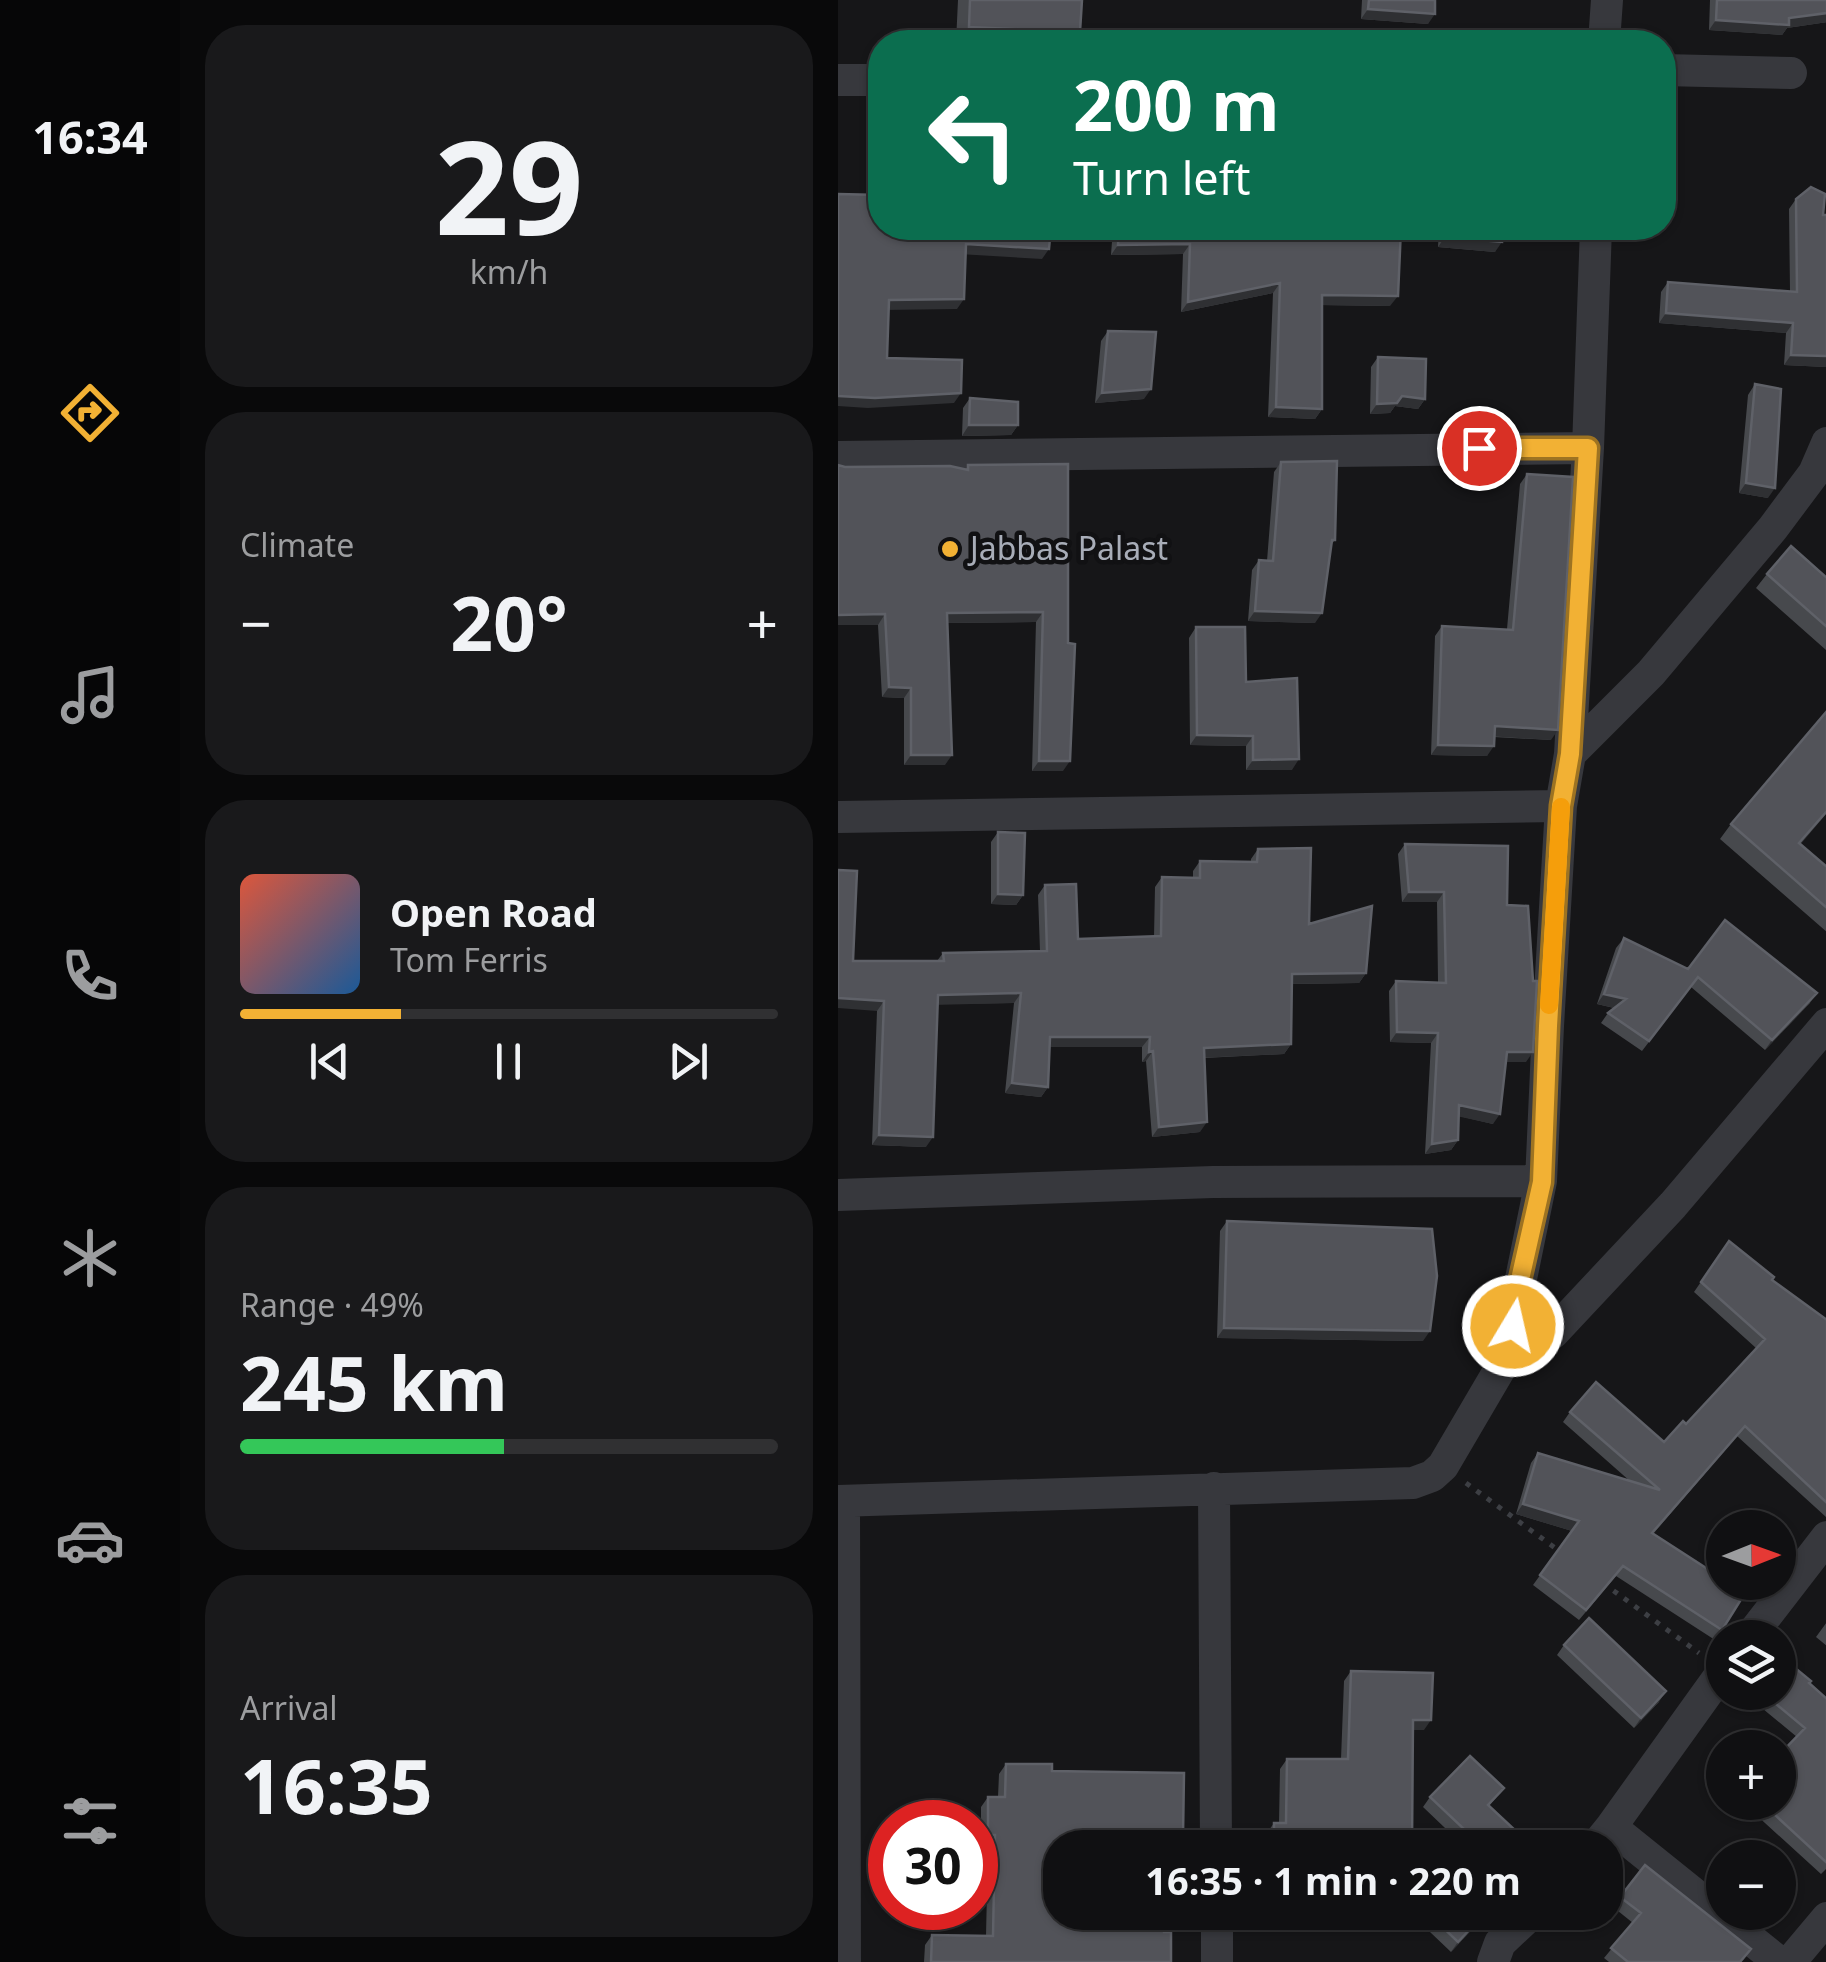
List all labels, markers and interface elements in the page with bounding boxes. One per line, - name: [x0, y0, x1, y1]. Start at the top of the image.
- text: 200 m: [1073, 56, 1280, 152]
- icon: left: [908, 70, 1038, 200]
- text: 29: [435, 96, 583, 273]
- text: 16:34: [32, 106, 148, 167]
- text: Turn left: [1073, 147, 1250, 208]
- text: km/h: [470, 250, 548, 293]
- icon: directions: [55, 378, 125, 448]
- pin: [1437, 406, 1522, 491]
- icon: arrive: [1452, 421, 1507, 476]
- text: Climate: [240, 523, 354, 566]
- place label: Jabbas Palast: [967, 526, 1168, 569]
- marker: Jabbas Palast: [939, 538, 961, 560]
- text: 20°: [450, 571, 568, 673]
- text: −: [240, 585, 271, 660]
- text: +: [747, 585, 778, 660]
- icon: music: [55, 660, 125, 730]
- text: Open Road: [390, 886, 597, 938]
- text: Tom Ferris: [390, 938, 548, 981]
- icon: phone: [55, 941, 125, 1011]
- icon: previous: [302, 1034, 357, 1089]
- icon: pause: [481, 1034, 536, 1089]
- icon: next: [661, 1034, 716, 1089]
- icon: climate: [55, 1223, 125, 1293]
- position arrow: [1461, 1274, 1565, 1378]
- text: Range · 49%: [240, 1283, 424, 1326]
- text: 245 km: [240, 1331, 508, 1433]
- icon: car: [55, 1505, 125, 1575]
- north arrow: [1706, 1510, 1796, 1600]
- map controls: [1706, 1510, 1796, 1930]
- button: layers: [1706, 1620, 1796, 1710]
- text: Arrival: [240, 1686, 338, 1729]
- button: +: [1706, 1730, 1796, 1820]
- text: 16:35: [240, 1734, 433, 1836]
- icon: filters: [55, 1786, 125, 1856]
- speed limit sign: 30: [868, 1800, 998, 1930]
- button: −: [1706, 1840, 1796, 1930]
- text: 16:35 · 1 min · 220 m: [1145, 1854, 1521, 1906]

